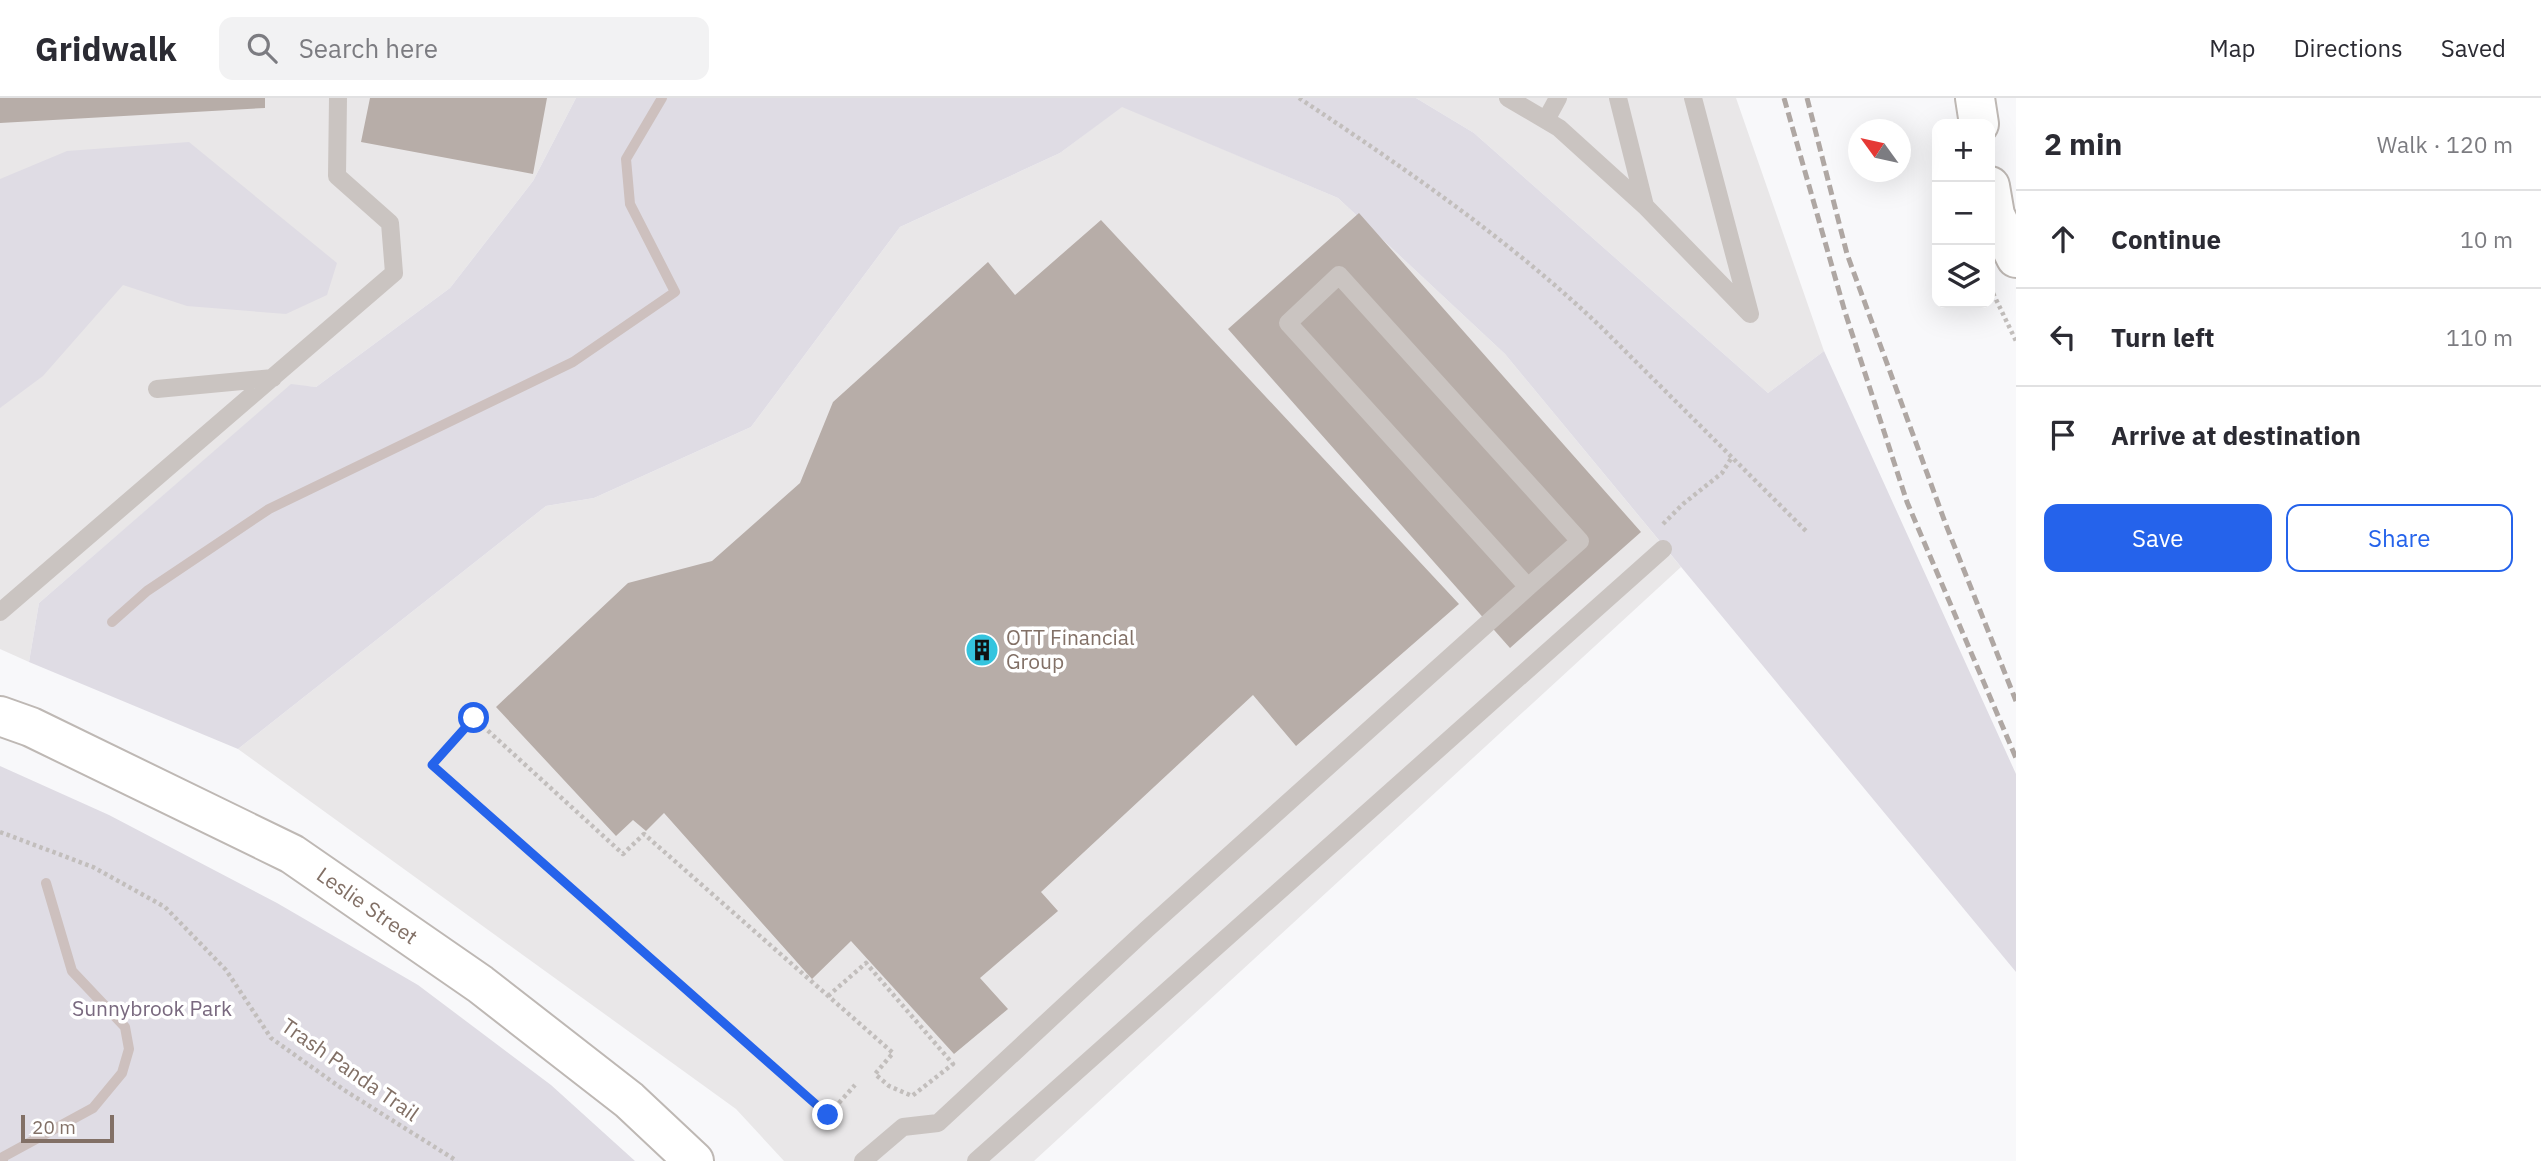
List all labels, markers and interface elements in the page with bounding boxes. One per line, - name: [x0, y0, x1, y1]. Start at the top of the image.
- search box: [219, 17, 709, 80]
- text: Gridwalk: [35, 27, 177, 70]
- icon: search: [243, 29, 281, 67]
- text: Search here: [299, 31, 438, 65]
- text: Map: [2209, 32, 2255, 64]
- text: Directions: [2293, 32, 2403, 64]
- text: Saved: [2441, 32, 2506, 64]
- north arrow: [1848, 119, 1911, 182]
- map controls: [1932, 119, 1995, 308]
- button: +: [1932, 119, 1995, 182]
- text: 2 min: [2044, 124, 2122, 163]
- text: Walk · 120 m: [2377, 129, 2513, 159]
- button: −: [1932, 182, 1995, 245]
- icon: ahead: [2044, 220, 2082, 258]
- text: Continue: [2111, 222, 2221, 256]
- text: 10 m: [2460, 224, 2513, 254]
- button: layers: [1932, 245, 1995, 308]
- icon: left: [2044, 318, 2082, 356]
- text: Turn left: [2111, 320, 2214, 354]
- text: 110 m: [2446, 322, 2513, 352]
- icon: arrive: [2044, 416, 2082, 454]
- text: Arrive at destination: [2111, 418, 2361, 452]
- button: Save: [2044, 504, 2272, 572]
- button: Share: [2286, 504, 2513, 572]
- place label: OTT Financial Group: [1006, 623, 1135, 675]
- building icon: OTT Financial Group: [963, 631, 1001, 669]
- route start: [458, 702, 489, 733]
- street label: Leslie Street: [312, 860, 424, 950]
- park label: Sunnybrook Park: [72, 994, 232, 1022]
- street label: Trash Panda Trail: [276, 1011, 425, 1127]
- route end: [812, 1099, 843, 1130]
- scale bar: [21, 1112, 114, 1144]
- text: 20 m: [32, 1115, 76, 1139]

